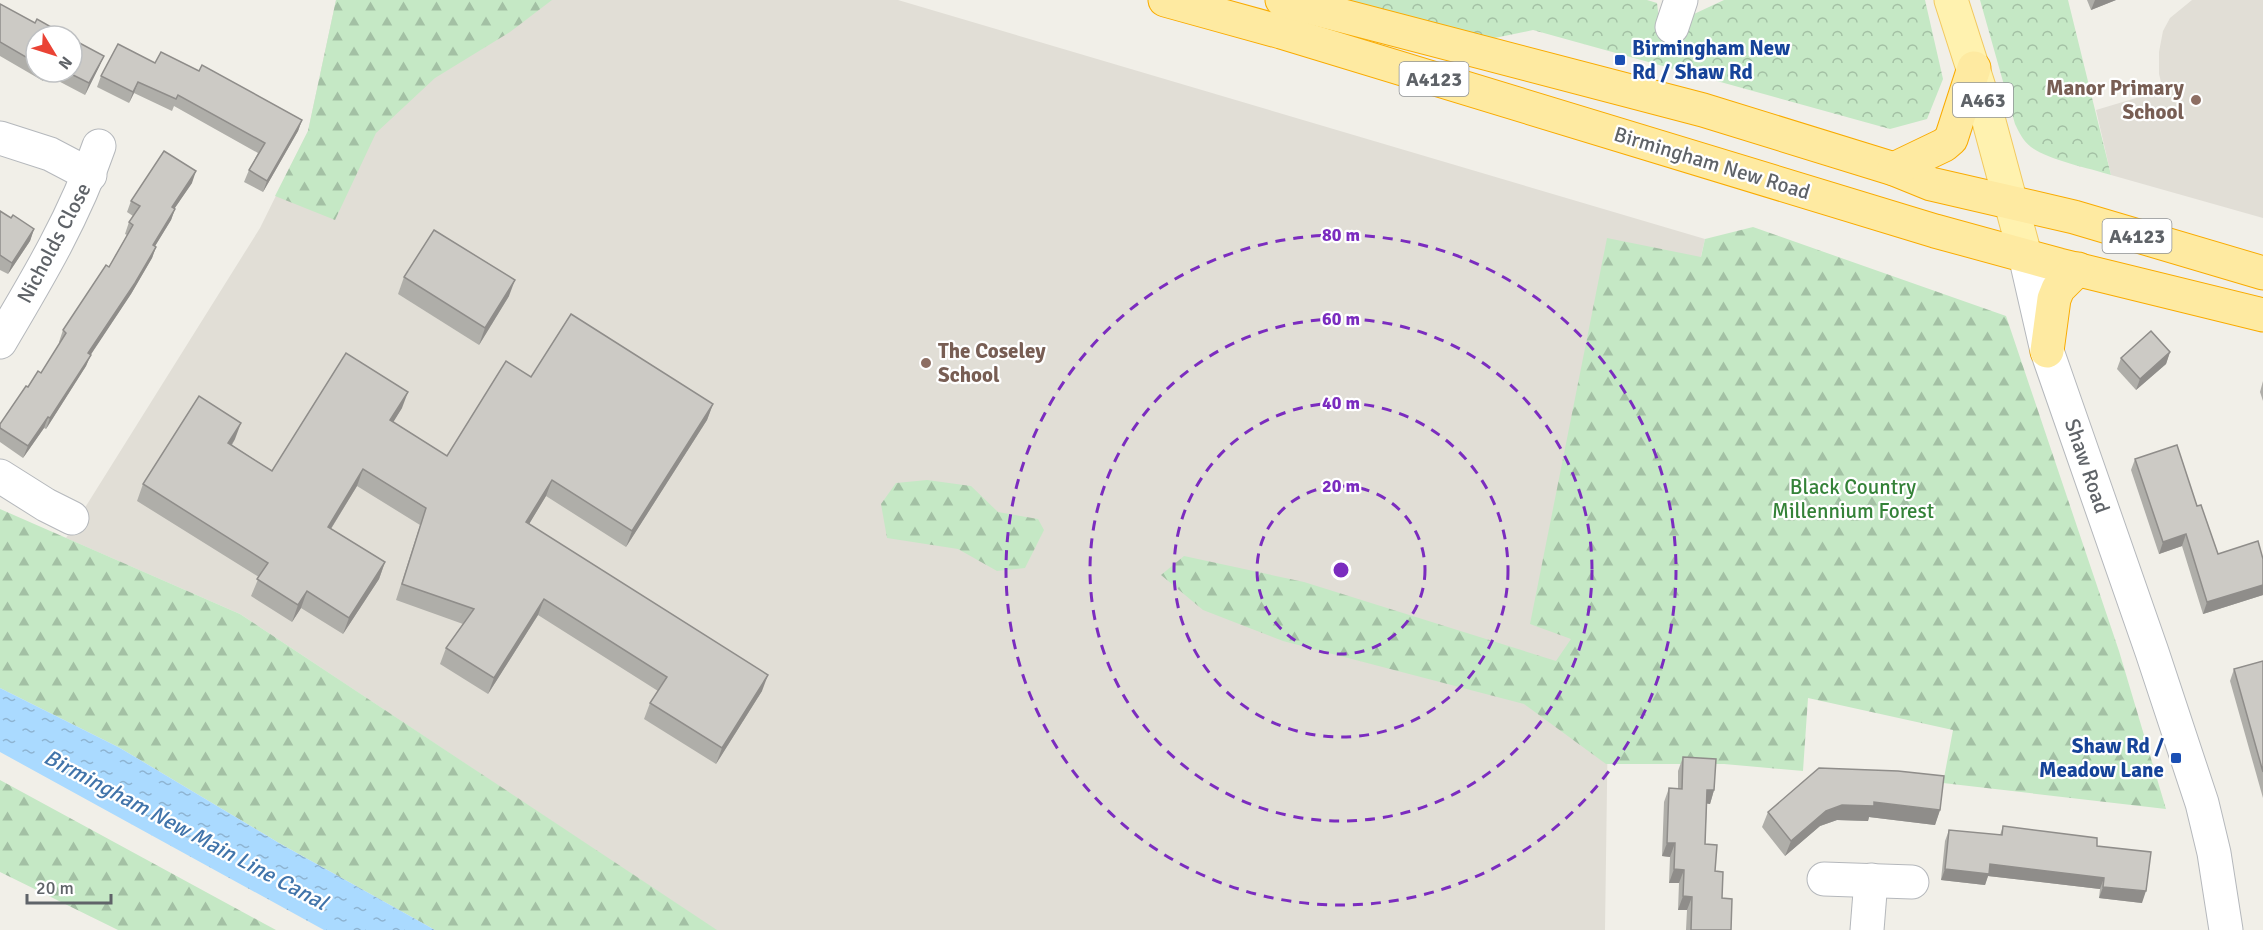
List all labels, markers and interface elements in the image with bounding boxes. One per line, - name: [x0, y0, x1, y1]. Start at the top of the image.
- north arrow: [24, 24, 84, 84]
- place label: Birmingham New Rd / Shaw Rd: [1632, 35, 1790, 85]
- text: N: [54, 52, 76, 73]
- marker: Birmingham New Rd / Shaw Rd: [1613, 53, 1627, 67]
- road number: A4123: [1400, 62, 1468, 96]
- place label: Manor Primary School: [2046, 75, 2185, 125]
- road number: A463: [1953, 83, 2013, 117]
- marker: Manor Primary School: [2189, 93, 2203, 107]
- street label: Birmingham New Road: [1611, 121, 1813, 205]
- street label: Nicholds Close: [11, 178, 97, 308]
- road number: A4123: [2102, 219, 2172, 253]
- text: 80 m: [1322, 224, 1360, 246]
- text: 60 m: [1322, 308, 1360, 330]
- place label: The Coseley School: [938, 338, 1046, 388]
- marker: The Coseley School: [919, 356, 933, 370]
- text: 40 m: [1322, 392, 1360, 414]
- street label: Shaw Road: [2059, 415, 2115, 517]
- park label: Black Country Millennium Forest: [1772, 474, 1934, 524]
- text: 20 m: [1322, 475, 1360, 497]
- centre of rings: [1331, 560, 1351, 580]
- place label: Shaw Rd / Meadow Lane: [2039, 733, 2165, 783]
- water label: Birmingham New Main Line Canal: [39, 743, 333, 916]
- marker: Shaw Rd / Meadow Lane: [2169, 751, 2183, 765]
- scale bar: [27, 867, 111, 905]
- text: 20 m: [36, 877, 74, 899]

